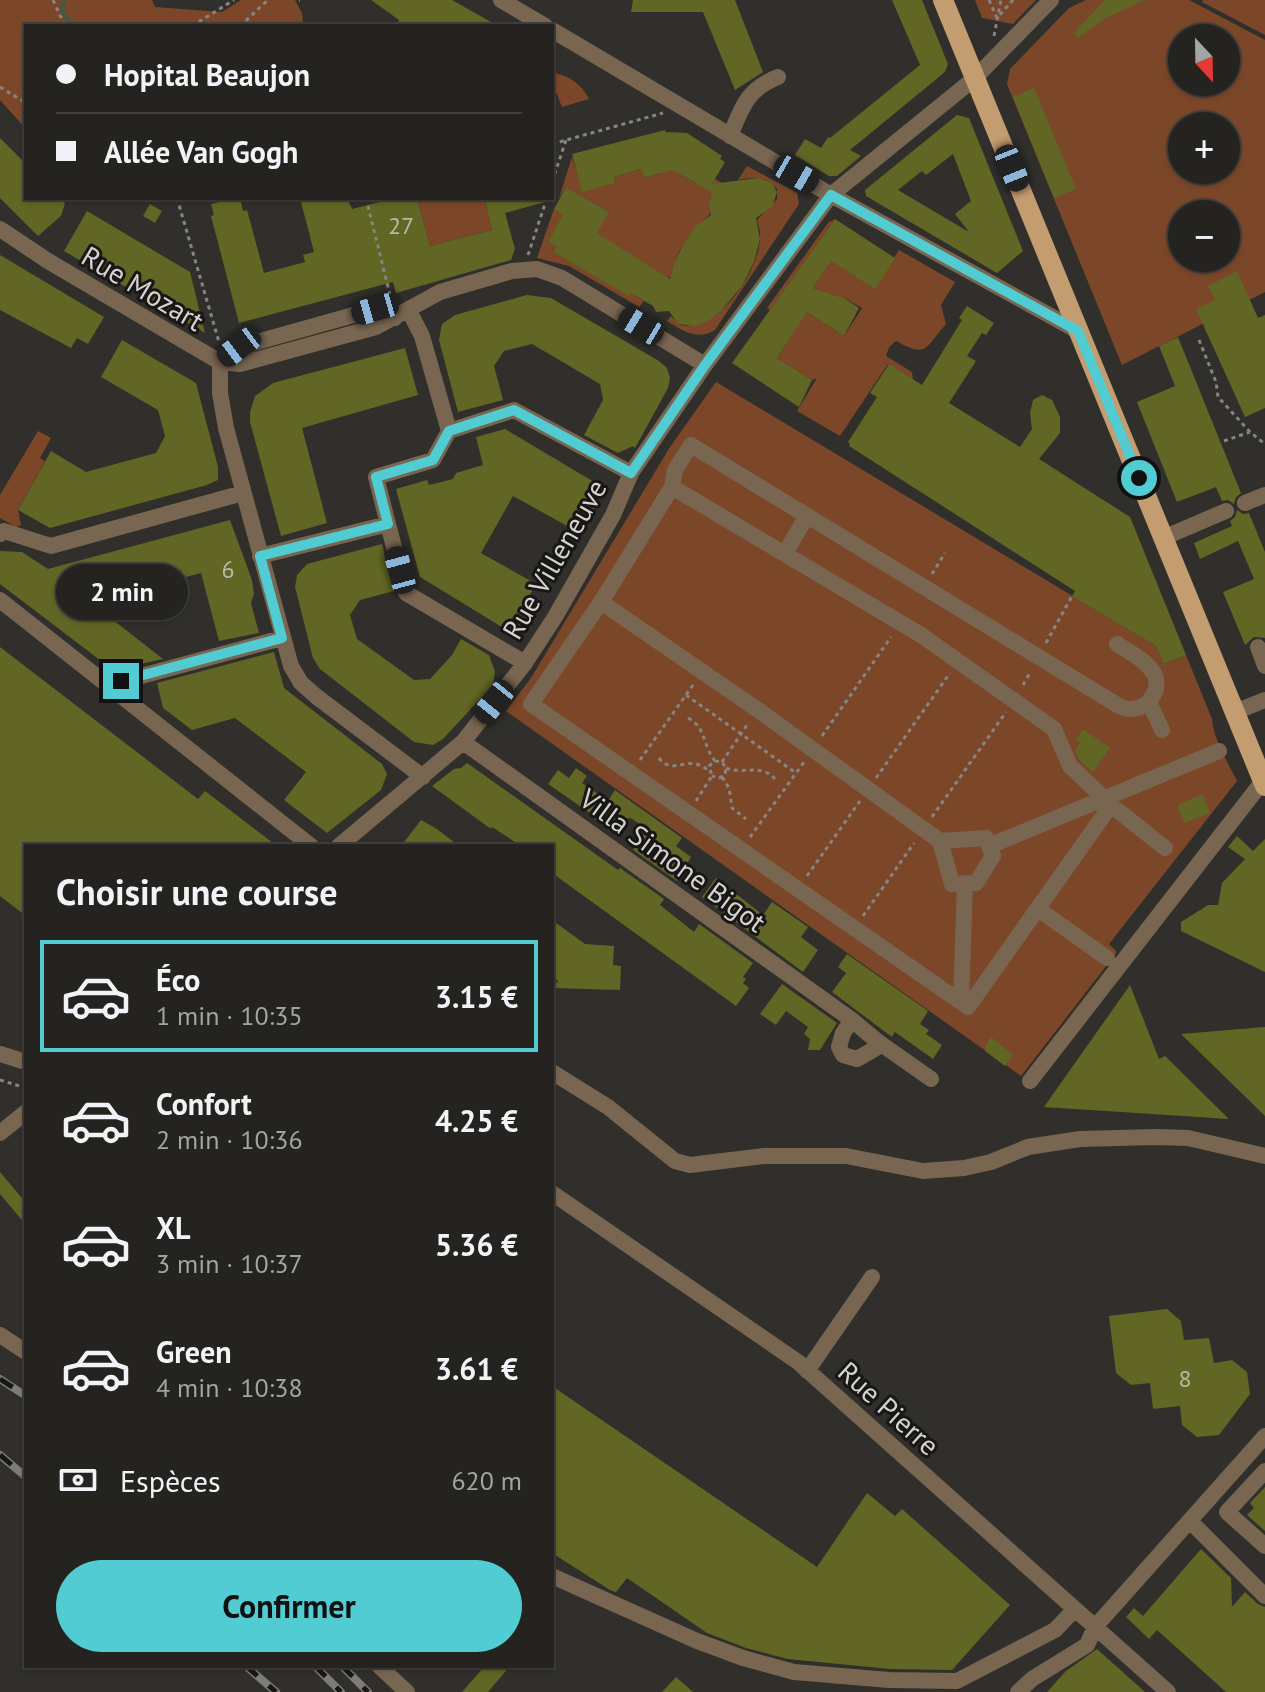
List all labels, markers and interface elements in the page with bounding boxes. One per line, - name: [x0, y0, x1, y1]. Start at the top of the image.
- north arrow: [1168, 24, 1240, 96]
- map controls: [1168, 24, 1240, 272]
- text: Hopital Beaujon: [104, 55, 310, 94]
- button: +: [1168, 112, 1240, 184]
- text: Allée Van Gogh: [104, 132, 298, 171]
- car: [992, 141, 1032, 195]
- car: [769, 152, 823, 196]
- button: −: [1168, 200, 1240, 272]
- house number: 27: [388, 210, 414, 241]
- street label: Rue Mozart: [75, 237, 211, 339]
- car: [349, 291, 401, 327]
- car: [614, 303, 668, 349]
- car: [213, 323, 265, 371]
- route start: [1121, 460, 1157, 496]
- street label: Rue Villeneuve: [493, 473, 615, 645]
- car: [382, 544, 418, 596]
- house number: 6: [221, 554, 235, 585]
- callout: 2 min: [55, 565, 187, 621]
- text: 2 min: [90, 575, 154, 608]
- route end: [103, 663, 139, 699]
- car: [470, 676, 518, 728]
- street label: Villa Simone Bigot: [572, 779, 774, 940]
- text: Choisir une course: [56, 868, 338, 915]
- icon: car: [60, 960, 132, 1032]
- text: Éco: [156, 960, 200, 999]
- text: 3.15 €: [435, 977, 518, 1016]
- text: 1 min · 10:35: [156, 999, 303, 1032]
- icon: car: [60, 1084, 132, 1156]
- text: Confort: [156, 1084, 252, 1123]
- text: 4.25 €: [435, 1101, 518, 1140]
- text: 2 min · 10:36: [156, 1123, 303, 1156]
- icon: car: [60, 1208, 132, 1280]
- text: XL: [156, 1208, 190, 1247]
- text: 5.36 €: [435, 1225, 518, 1264]
- text: 3 min · 10:37: [156, 1247, 303, 1280]
- icon: car: [60, 1332, 132, 1404]
- text: Green: [156, 1332, 231, 1371]
- text: 3.61 €: [435, 1349, 518, 1388]
- street label: Rue Pierre: [831, 1353, 947, 1463]
- house number: 8: [1178, 1363, 1192, 1394]
- text: 4 min · 10:38: [156, 1371, 303, 1404]
- icon: cash: [56, 1458, 100, 1502]
- text: Espèces: [120, 1461, 221, 1500]
- text: 620 m: [451, 1464, 522, 1497]
- button: Confirmer: [56, 1560, 522, 1652]

